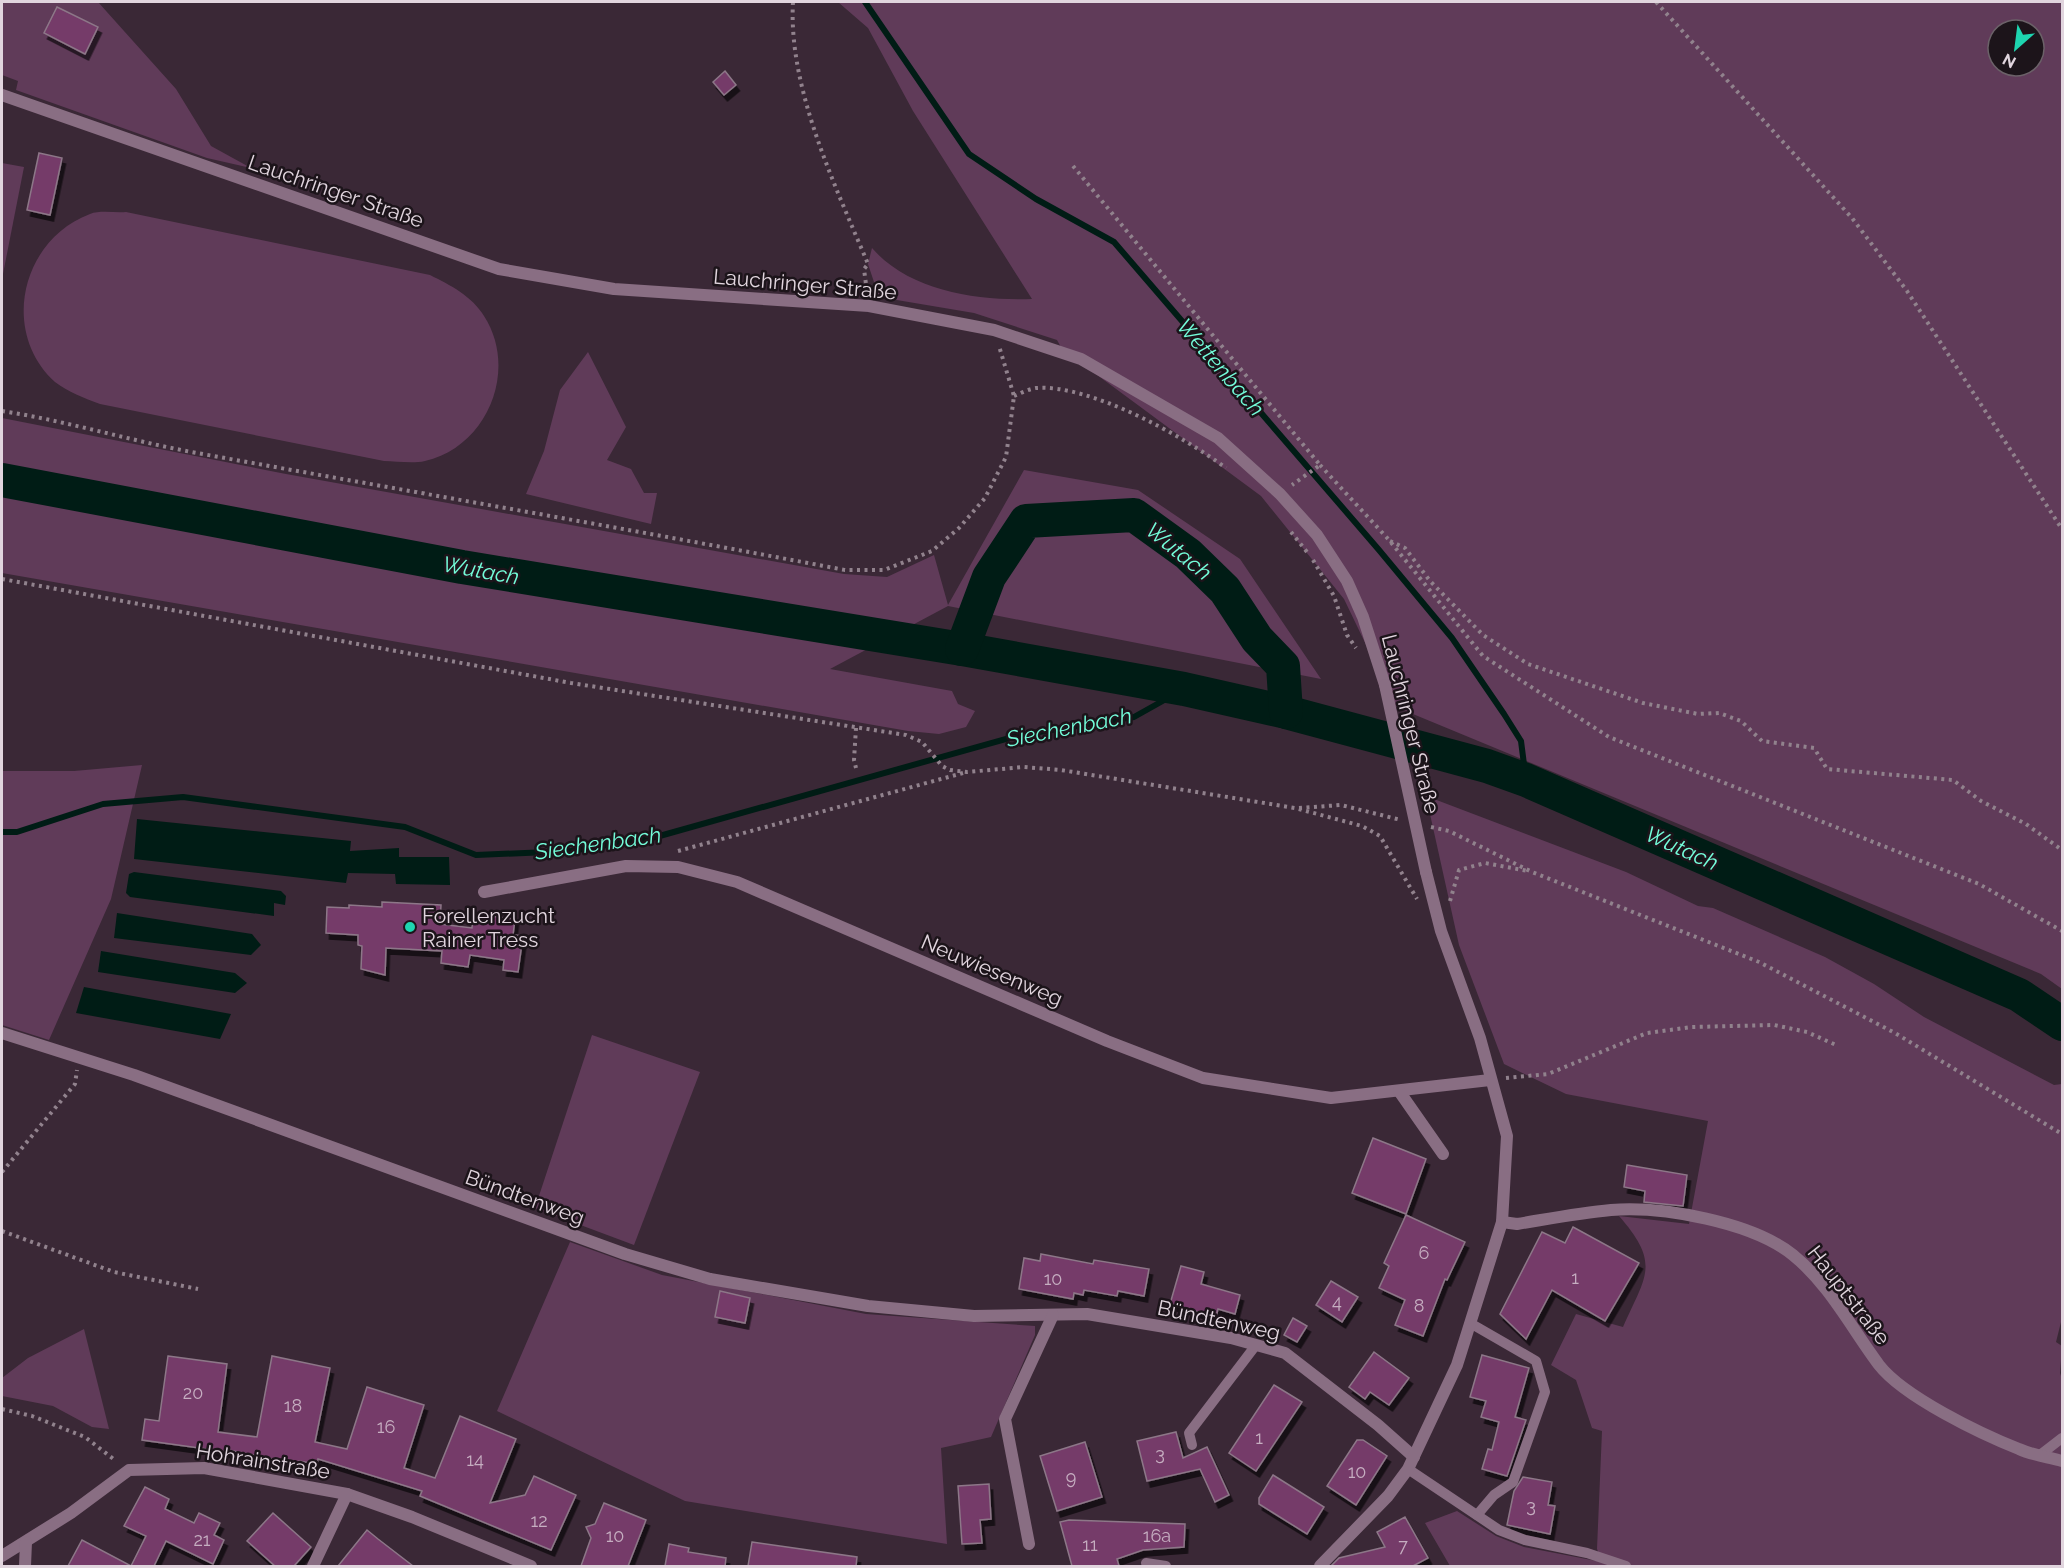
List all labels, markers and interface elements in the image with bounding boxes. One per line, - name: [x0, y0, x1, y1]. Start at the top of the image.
- north arrow: [1986, 18, 2046, 78]
- text: N: [1999, 50, 2019, 72]
- street label: Lauchringer Straße: [245, 149, 427, 233]
- street label: Lauchringer Straße: [712, 264, 898, 304]
- water label: Wettenbach: [1172, 313, 1270, 421]
- water label: Wutach: [1141, 517, 1217, 585]
- water label: Wutach: [441, 550, 521, 590]
- street label: Lauchringer Straße: [1377, 632, 1445, 816]
- water label: Siechenbach: [1003, 702, 1134, 752]
- water label: Wutach: [1641, 820, 1723, 876]
- water label: Siechenbach: [532, 821, 663, 865]
- place label: Forellenzucht Rainer Tress: [422, 903, 555, 952]
- marker: Forellenzucht Rainer Tress: [403, 920, 417, 934]
- street label: Neuwiesenweg: [917, 929, 1067, 1011]
- street label: Bündtenweg: [462, 1164, 588, 1230]
- street label: Hauptstraße: [1803, 1240, 1895, 1350]
- house number: 6: [1419, 1242, 1430, 1263]
- house number: 1: [1571, 1267, 1579, 1288]
- house number: 10: [1044, 1268, 1062, 1289]
- house number: 4: [1332, 1291, 1342, 1312]
- street label: Bündtenweg: [1155, 1295, 1283, 1345]
- house number: 8: [1414, 1295, 1424, 1316]
- house number: 20: [183, 1382, 203, 1403]
- house number: 18: [284, 1395, 302, 1416]
- house number: 16: [377, 1416, 395, 1437]
- house number: 1: [1255, 1427, 1263, 1448]
- street label: Hohrainstraße: [194, 1438, 332, 1484]
- house number: 3: [1155, 1443, 1165, 1464]
- house number: 14: [466, 1449, 484, 1470]
- house number: 10: [1348, 1461, 1366, 1482]
- house number: 9: [1066, 1467, 1076, 1488]
- house number: 3: [1526, 1495, 1536, 1516]
- house number: 12: [530, 1510, 548, 1531]
- house number: 10: [606, 1525, 624, 1546]
- house number: 16a: [1143, 1525, 1171, 1546]
- house number: 21: [193, 1529, 211, 1550]
- house number: 11: [1082, 1534, 1098, 1555]
- house number: 7: [1398, 1535, 1408, 1556]

